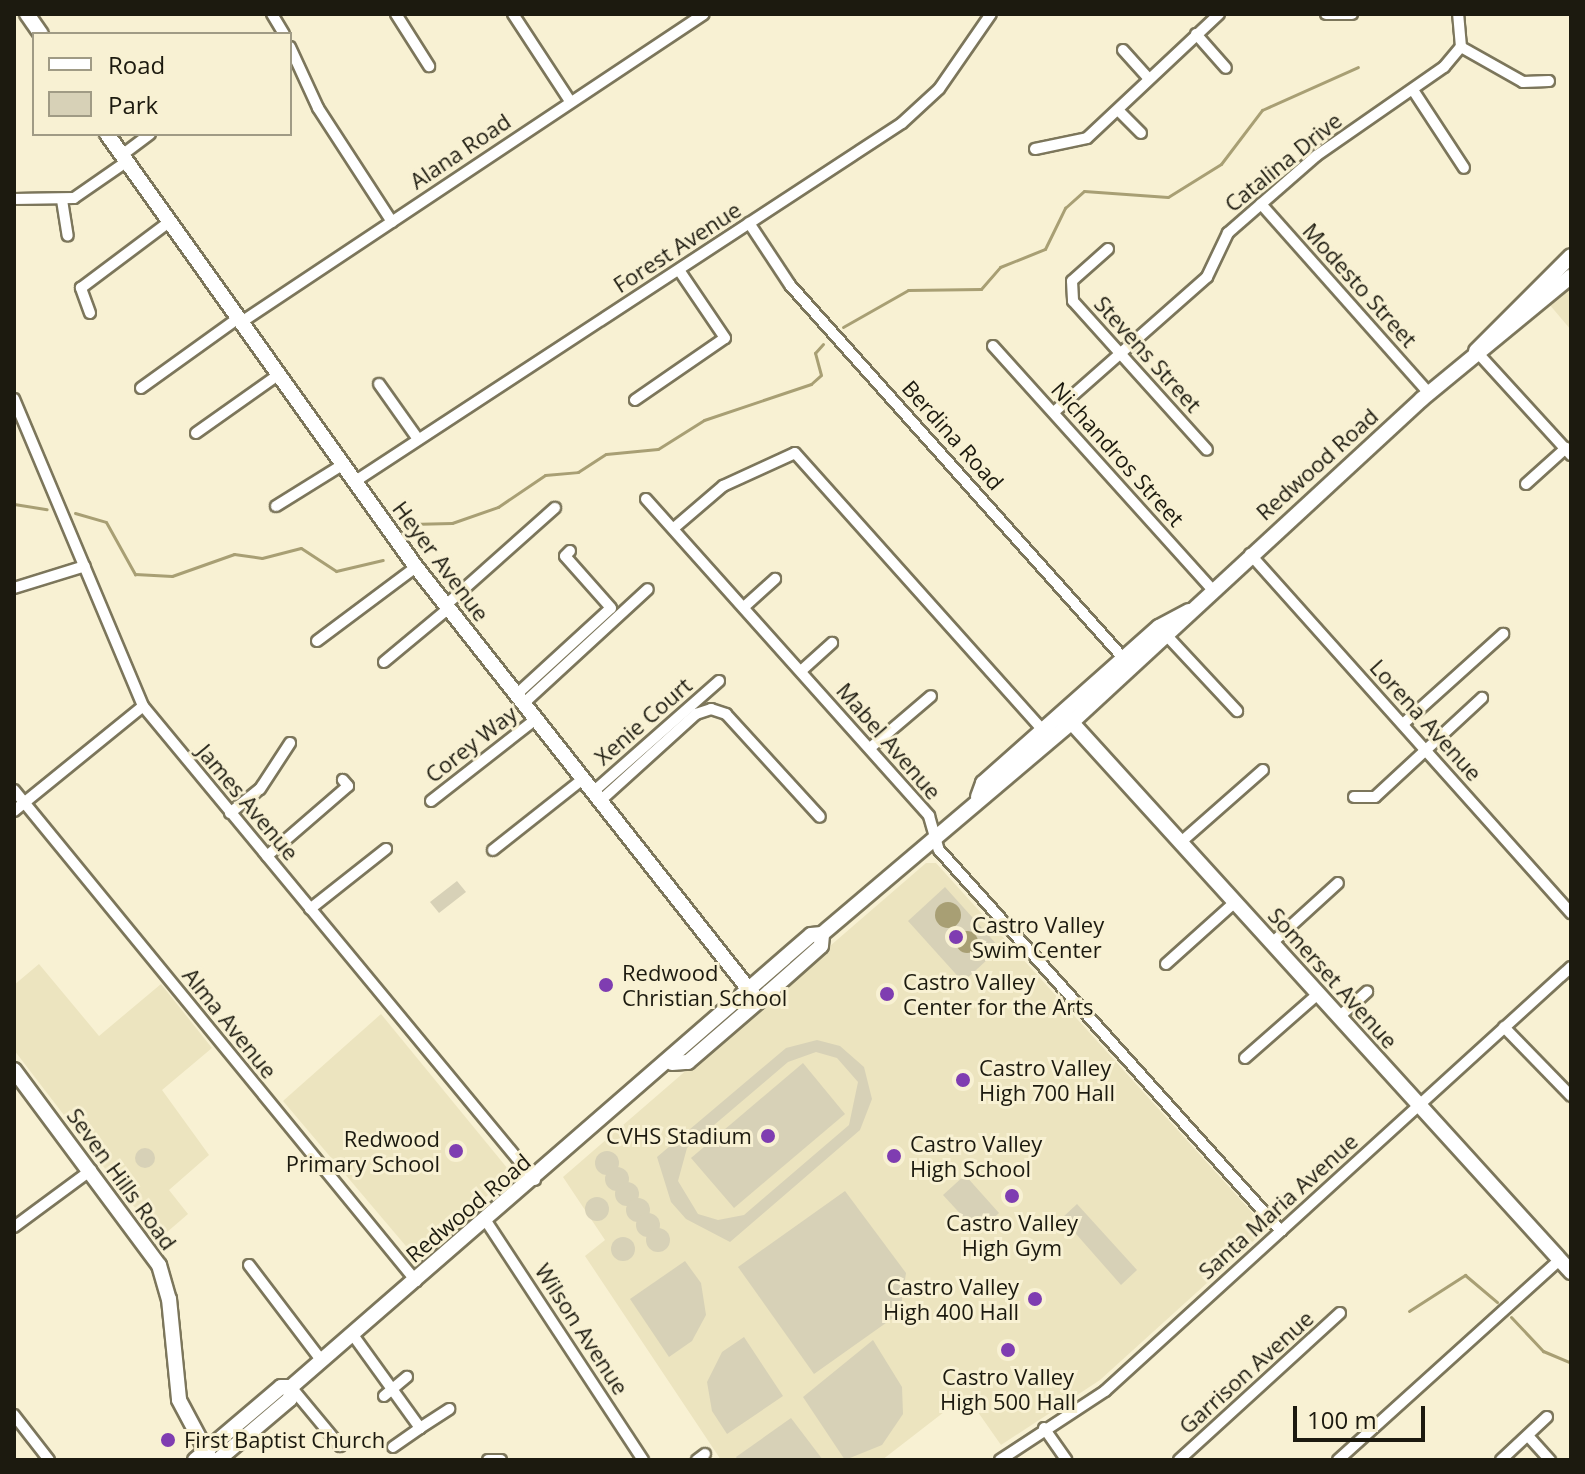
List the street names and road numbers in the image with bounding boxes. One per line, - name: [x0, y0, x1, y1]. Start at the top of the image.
- street label: Catalina Drive: [1219, 107, 1347, 217]
- street label: Alana Road: [405, 108, 515, 194]
- street label: Forest Avenue: [608, 196, 746, 298]
- street label: Modesto Street: [1297, 218, 1423, 352]
- street label: Stevens Street: [1089, 291, 1207, 417]
- street label: Berdina Road: [897, 375, 1009, 495]
- street label: Nichandros Street: [1046, 376, 1190, 532]
- street label: Redwood Road: [1251, 402, 1383, 526]
- street label: Heyer Avenue: [387, 496, 495, 626]
- street label: Lorena Avenue: [1365, 654, 1487, 786]
- street label: Xenie Court: [589, 672, 697, 770]
- street label: Mabel Avenue: [831, 677, 947, 805]
- street label: Corey Way: [420, 700, 522, 788]
- street label: James Avenue: [192, 738, 304, 866]
- street label: Somerset Avenue: [1263, 902, 1403, 1054]
- street label: Alma Avenue: [177, 962, 283, 1084]
- street label: Seven Hills Road: [62, 1103, 182, 1255]
- street label: Santa Maria Avenue: [1193, 1128, 1363, 1284]
- street label: Redwood Road: [400, 1148, 536, 1268]
- street label: Wilson Avenue: [530, 1259, 634, 1399]
- street label: Garrison Avenue: [1174, 1305, 1318, 1439]

